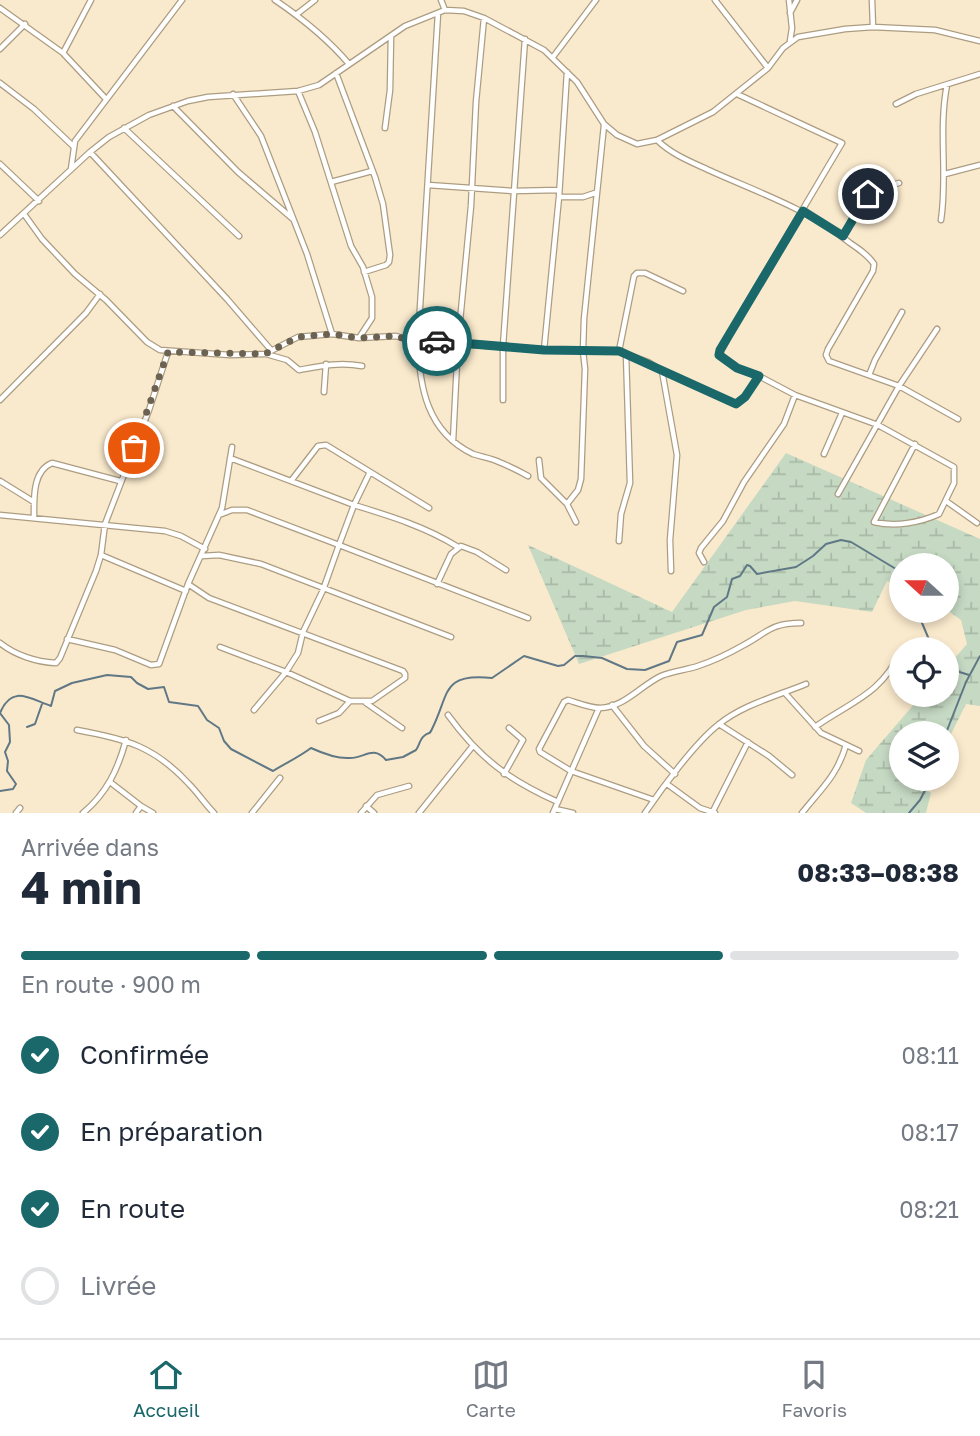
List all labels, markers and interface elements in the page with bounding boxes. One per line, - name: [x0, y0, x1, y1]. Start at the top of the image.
- pin: [838, 164, 898, 224]
- icon: home: [849, 175, 887, 213]
- courier: [402, 306, 472, 376]
- icon: car: [418, 322, 456, 360]
- pin: [104, 418, 164, 478]
- icon: bag: [115, 429, 153, 467]
- north arrow: [889, 553, 959, 623]
- map controls: [889, 553, 959, 791]
- button: locate: [889, 637, 959, 707]
- button: layers: [889, 721, 959, 791]
- text: Arrivée dans: [21, 833, 159, 861]
- text: 08:33–08:38: [797, 857, 959, 888]
- text: 4 min: [21, 859, 142, 914]
- text: En route · 900 m: [21, 970, 201, 998]
- icon: check: [21, 1036, 59, 1074]
- text: Confirmée: [80, 1039, 209, 1070]
- text: 08:11: [902, 1041, 959, 1069]
- icon: check: [21, 1113, 59, 1151]
- text: En préparation: [80, 1116, 263, 1147]
- text: 08:17: [900, 1118, 959, 1146]
- icon: check: [21, 1190, 59, 1228]
- text: En route: [80, 1193, 185, 1224]
- text: 08:21: [899, 1195, 959, 1223]
- text: Livrée: [80, 1270, 156, 1301]
- tab: Accueil: [133, 1356, 200, 1421]
- tab: Carte: [466, 1356, 516, 1421]
- tab: Favoris: [782, 1356, 847, 1421]

